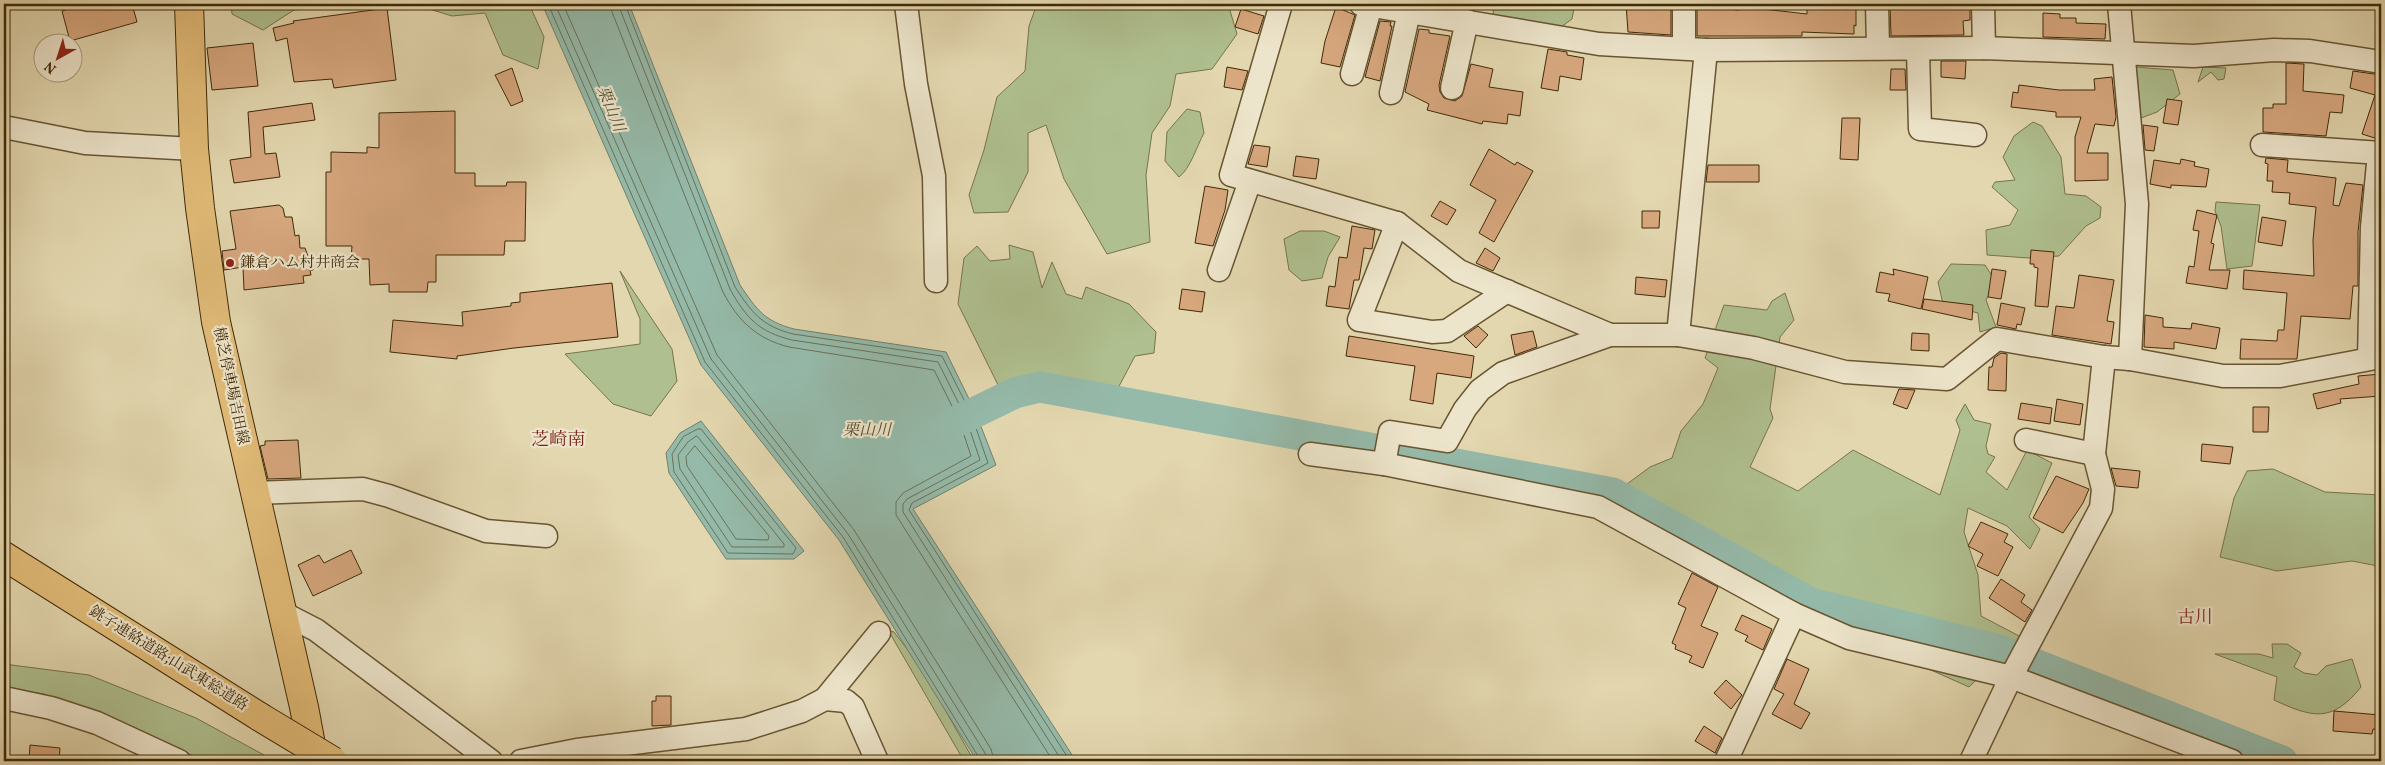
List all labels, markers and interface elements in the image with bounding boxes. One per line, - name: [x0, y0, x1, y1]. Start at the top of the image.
- north arrow: [32, 32, 82, 82]
- text: N: [41, 56, 61, 78]
- water label: 栗山川: [591, 83, 630, 137]
- place label: 鎌倉ハム村井商会: [240, 253, 360, 274]
- marker: 鎌倉ハム村井商会: [224, 257, 236, 269]
- street label: 横芝停車場吉田線: [207, 325, 253, 447]
- water label: 栗山川: [843, 420, 893, 442]
- district label: 芝崎南: [531, 428, 585, 453]
- street label: 銚子連絡道路;山武東総道路: [84, 601, 252, 717]
- district label: 古川: [2177, 606, 2213, 631]

